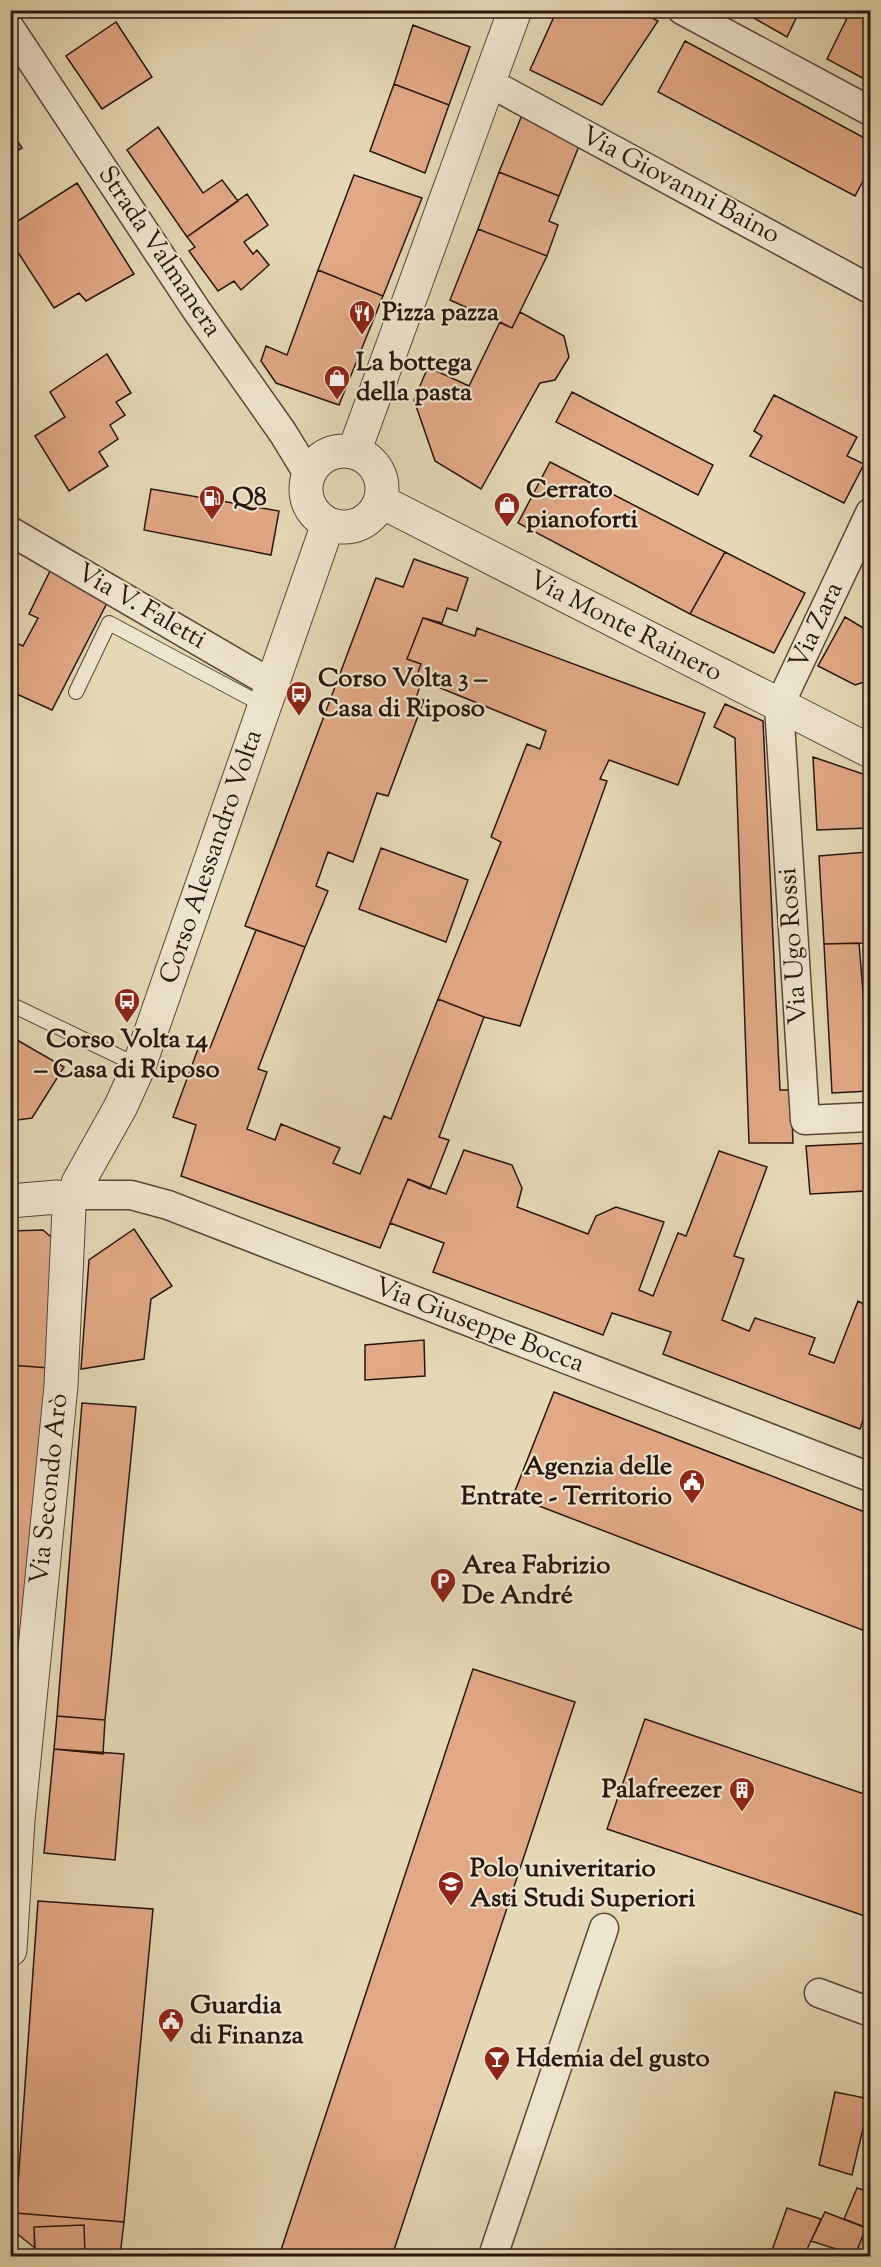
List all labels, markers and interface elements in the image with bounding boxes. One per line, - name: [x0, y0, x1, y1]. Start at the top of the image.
- street label: Via Giovanni Baino: [574, 118, 786, 254]
- street label: Strada Valmanera: [88, 159, 230, 345]
- place label: Pizza pazza: [382, 295, 499, 332]
- restaurant icon: Pizza pazza: [347, 298, 377, 336]
- place label: La bottega della pasta: [356, 345, 472, 412]
- shop icon: La bottega della pasta: [322, 363, 352, 401]
- place label: Cerrato pianoforti: [526, 472, 638, 539]
- place label: Q8: [232, 480, 267, 517]
- fuel station icon: Q8: [197, 483, 227, 521]
- shop icon: Cerrato pianoforti: [492, 490, 522, 528]
- street label: Via V. Faletti: [69, 555, 213, 659]
- street label: Via Monte Rainero: [522, 562, 728, 692]
- street label: Via Zara: [781, 576, 853, 676]
- place label: Corso Volta 3 – Casa di Riposo: [318, 661, 488, 728]
- bus stop icon: Corso Volta 3 – Casa di Riposo: [284, 679, 314, 717]
- street label: Corso Alessandro Volta: [151, 725, 273, 989]
- street label: Via Ugo Rossi: [770, 866, 818, 1026]
- bus stop icon: Corso Volta 14 – Casa di Riposo: [112, 986, 142, 1024]
- place label: Corso Volta 14 – Casa di Riposo: [33, 1022, 220, 1089]
- street label: Via Giuseppe Bocca: [369, 1269, 589, 1383]
- street label: Via Secondo Arò: [22, 1392, 78, 1586]
- place label: Agenzia delle Entrate - Territorio: [461, 1449, 672, 1516]
- public building icon: Agenzia delle Entrate - Territorio: [677, 1467, 707, 1505]
- place label: Area Fabrizio De André: [462, 1548, 610, 1615]
- parking icon: Area Fabrizio De André: [428, 1566, 458, 1604]
- place label: Palafreezer: [602, 1772, 722, 1809]
- building icon: Palafreezer: [727, 1775, 757, 1813]
- place label: Polo univeritario Asti Studi Superiori: [470, 1851, 696, 1918]
- school or university icon: Polo univeritario Asti Studi Superiori: [436, 1869, 466, 1907]
- place label: Guardia di Finanza: [190, 1988, 304, 2055]
- public building icon: Guardia di Finanza: [156, 2006, 186, 2044]
- place label: Hdemia del gusto: [516, 2041, 710, 2078]
- bar icon: Hdemia del gusto: [482, 2044, 512, 2082]

